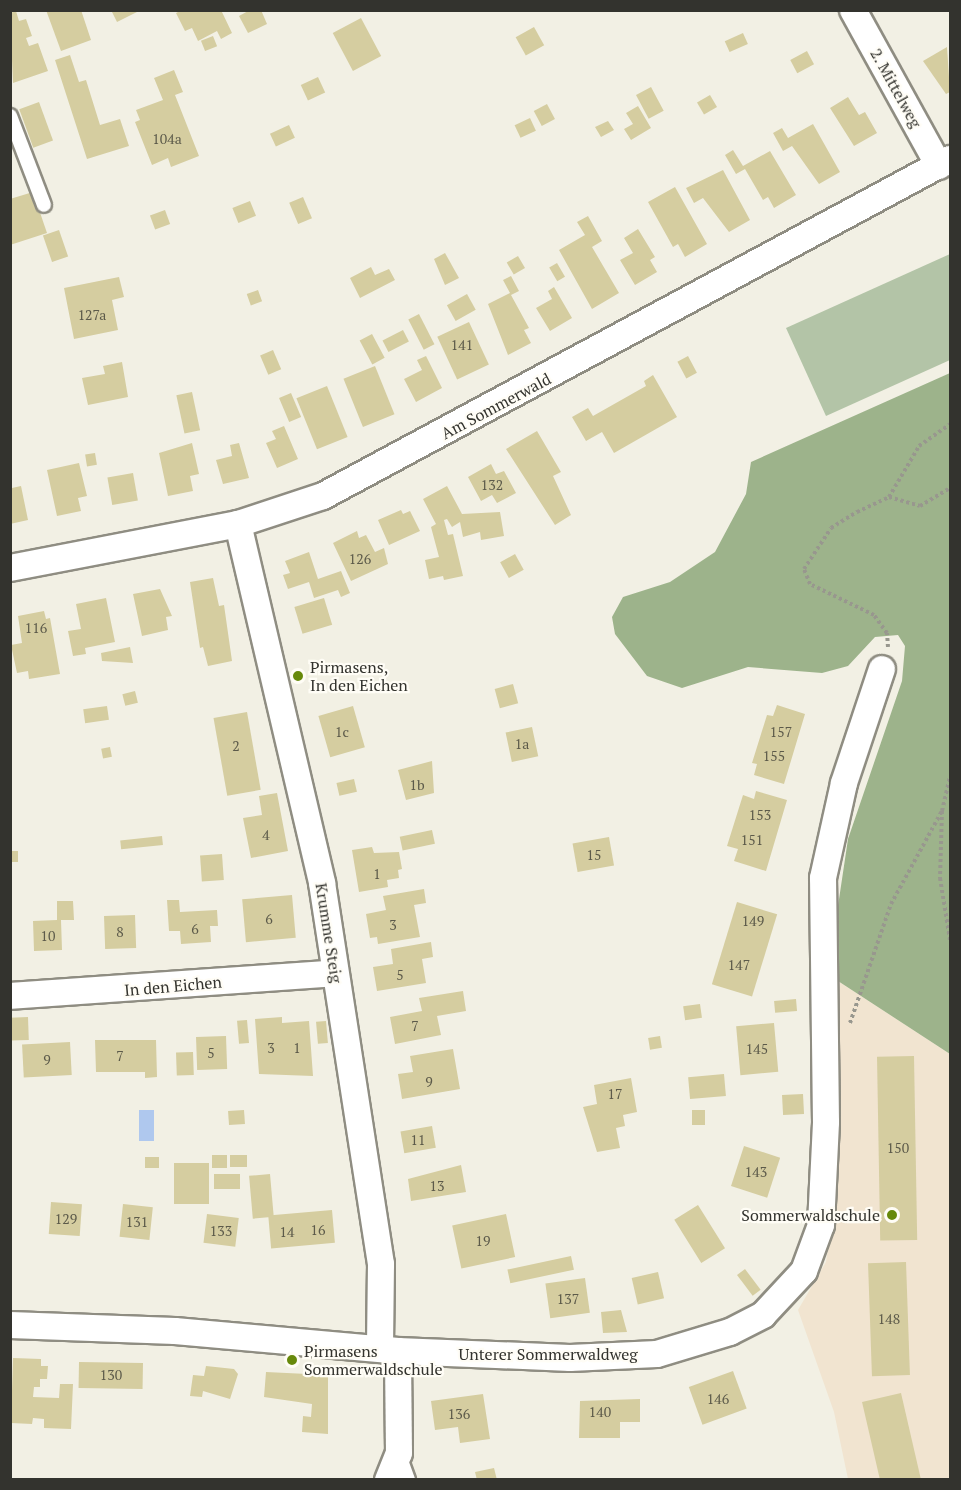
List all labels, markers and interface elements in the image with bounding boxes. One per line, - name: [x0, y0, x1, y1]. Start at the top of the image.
- street label: 2. Mittelweg: [866, 45, 926, 131]
- house number: 104a: [152, 131, 182, 147]
- house number: 127a: [78, 307, 106, 323]
- house number: 141: [451, 337, 473, 353]
- street label: Am Sommerwald: [438, 369, 554, 443]
- house number: 132: [481, 477, 503, 493]
- house number: 126: [349, 551, 371, 567]
- house number: 116: [25, 620, 47, 636]
- place label: Pirmasens, In den Eichen: [310, 657, 408, 695]
- marker: Pirmasens, In den Eichen: [291, 669, 305, 683]
- house number: 1c: [335, 724, 349, 740]
- house number: 157: [770, 724, 792, 740]
- house number: 1a: [515, 736, 529, 752]
- house number: 2: [232, 738, 240, 754]
- house number: 155: [763, 748, 785, 764]
- house number: 1b: [409, 777, 425, 793]
- house number: 153: [749, 807, 771, 823]
- house number: 4: [262, 827, 270, 843]
- house number: 151: [741, 832, 763, 848]
- house number: 15: [587, 847, 601, 863]
- house number: 1: [373, 866, 381, 882]
- street label: Krumme Steig: [312, 882, 346, 984]
- house number: 6: [265, 911, 273, 927]
- house number: 149: [742, 913, 764, 929]
- house number: 3: [389, 917, 397, 933]
- house number: 6: [191, 921, 199, 937]
- house number: 8: [116, 924, 124, 940]
- house number: 10: [41, 928, 55, 944]
- house number: 147: [728, 957, 750, 973]
- house number: 5: [396, 967, 404, 983]
- street label: In den Eichen: [123, 972, 223, 1000]
- house number: 7: [411, 1018, 419, 1034]
- house number: 3: [267, 1040, 275, 1056]
- house number: 1: [293, 1040, 301, 1056]
- house number: 145: [746, 1041, 768, 1057]
- house number: 5: [207, 1045, 215, 1061]
- house number: 7: [116, 1048, 124, 1064]
- house number: 9: [43, 1052, 51, 1068]
- house number: 9: [425, 1074, 433, 1090]
- house number: 17: [608, 1086, 622, 1102]
- house number: 11: [411, 1132, 425, 1148]
- house number: 150: [887, 1140, 909, 1156]
- house number: 143: [745, 1164, 767, 1180]
- house number: 13: [430, 1178, 444, 1194]
- place label: Sommerwaldschule: [741, 1205, 880, 1225]
- marker: Sommerwaldschule: [885, 1208, 899, 1222]
- house number: 129: [55, 1211, 77, 1227]
- house number: 131: [126, 1214, 148, 1230]
- house number: 16: [311, 1222, 325, 1238]
- house number: 133: [210, 1223, 232, 1239]
- house number: 14: [280, 1224, 294, 1240]
- house number: 19: [476, 1233, 490, 1249]
- house number: 137: [557, 1291, 579, 1307]
- house number: 148: [878, 1311, 900, 1327]
- place label: Pirmasens Sommerwaldschule: [304, 1341, 443, 1379]
- street label: Unterer Sommerwaldweg: [458, 1344, 638, 1364]
- marker: Pirmasens Sommerwaldschule: [285, 1353, 299, 1367]
- house number: 130: [100, 1367, 122, 1383]
- house number: 146: [707, 1391, 729, 1407]
- house number: 140: [589, 1404, 611, 1420]
- house number: 136: [448, 1406, 470, 1422]

